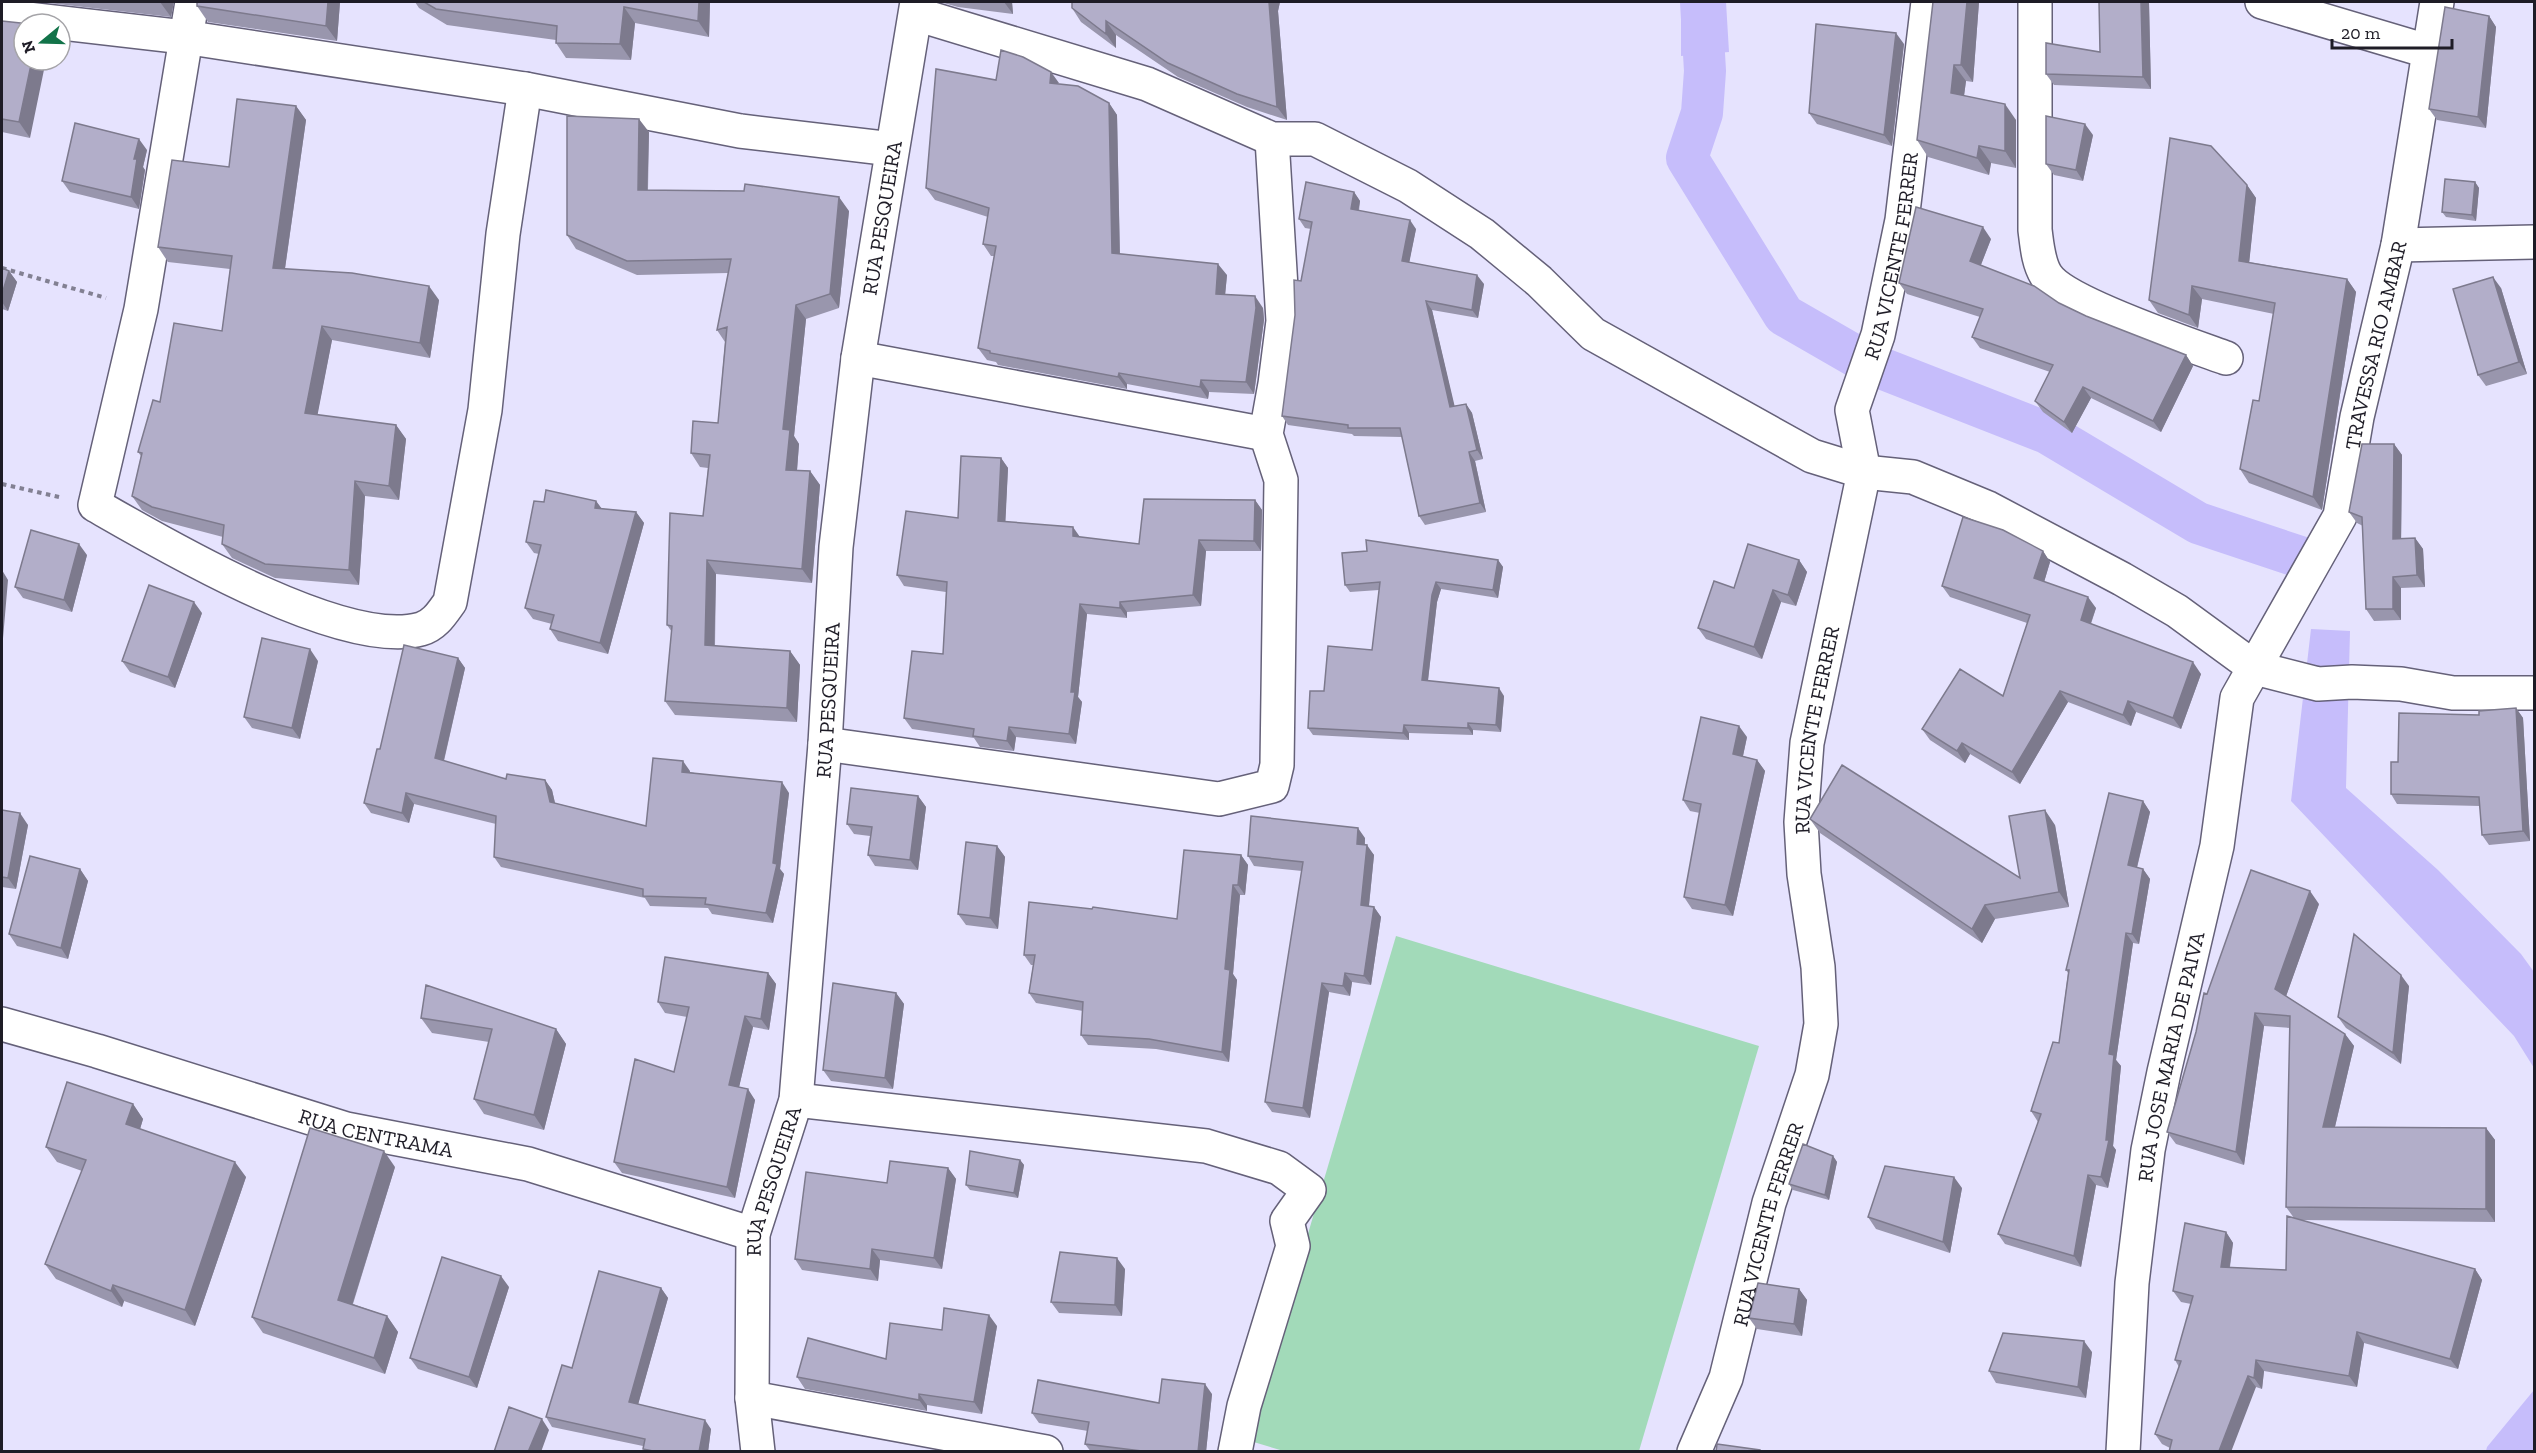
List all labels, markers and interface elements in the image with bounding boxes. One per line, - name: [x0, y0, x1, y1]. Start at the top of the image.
- north arrow: [12, 12, 72, 72]
- scale bar: [2332, 12, 2452, 50]
- text: 20 m: [2341, 22, 2381, 44]
- text: N: [17, 38, 39, 56]
- street label: RUA PESQUEIRA: [856, 138, 906, 297]
- street label: RUA VICENTE FERRER: [1858, 151, 1923, 363]
- street label: TRAVESSA RIO AMBAR: [2339, 238, 2411, 451]
- street label: RUA PESQUEIRA: [810, 621, 844, 779]
- street label: RUA VICENTE FERRER: [1788, 624, 1844, 835]
- street label: RUA JOSE MARIA DE PAIVA: [2132, 929, 2209, 1183]
- street label: RUA PESQUEIRA: [740, 1102, 806, 1256]
- street label: RUA CENTRAMA: [296, 1103, 456, 1162]
- street label: RUA VICENTE FERRER: [1727, 1119, 1808, 1329]

